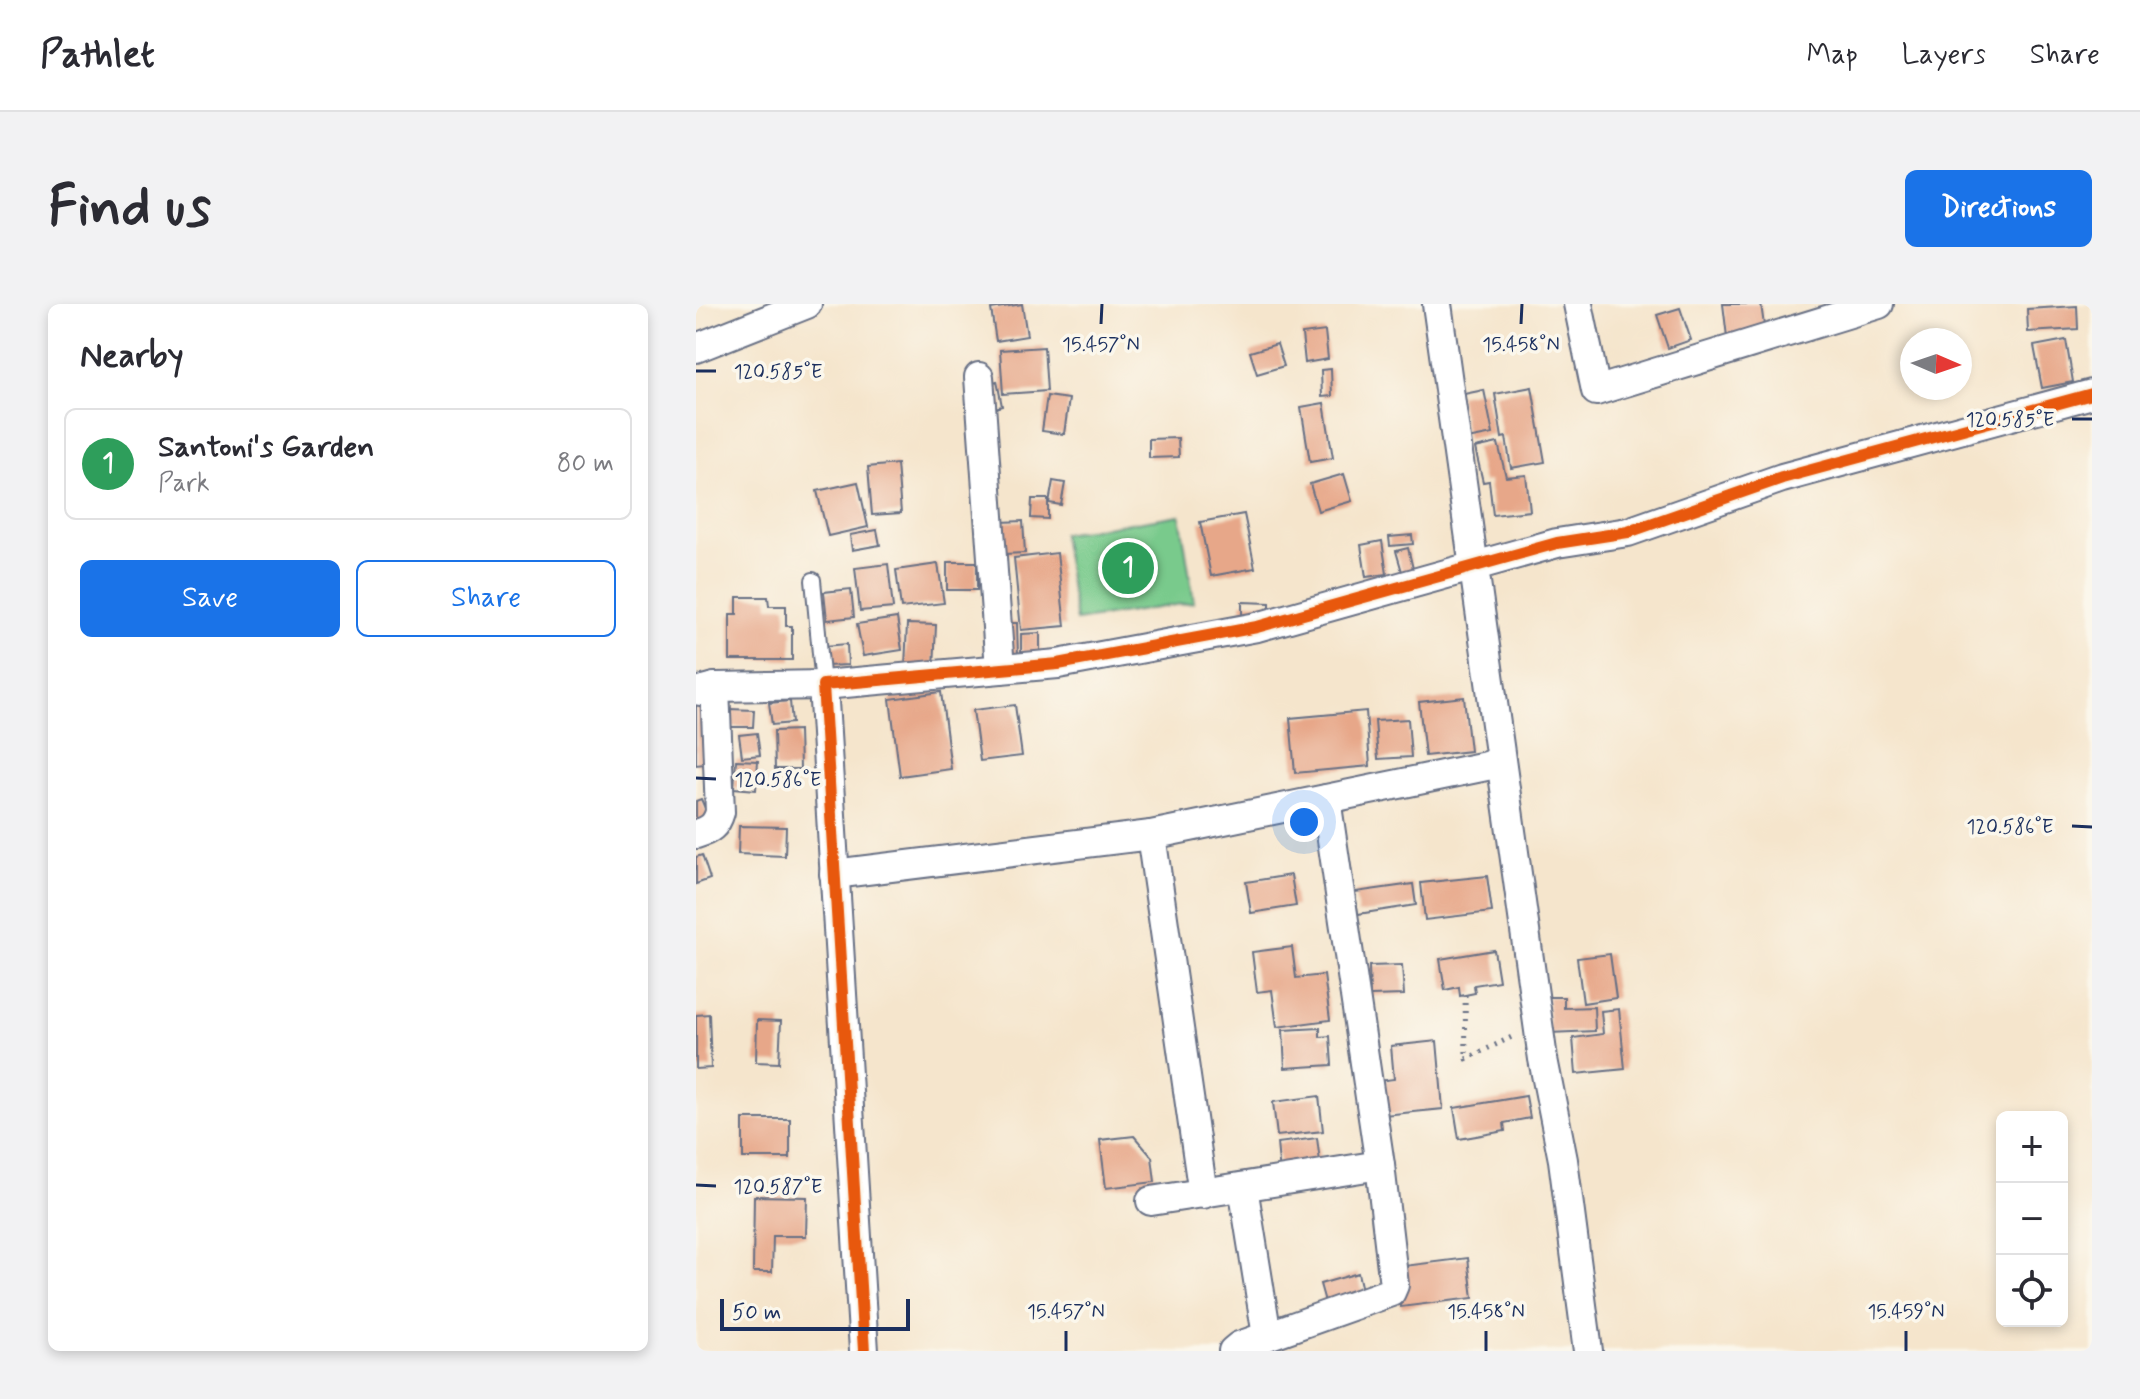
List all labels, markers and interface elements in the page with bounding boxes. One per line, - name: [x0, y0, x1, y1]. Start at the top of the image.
- text: Pathlet: [40, 31, 155, 80]
- text: Map: [1807, 37, 1858, 74]
- text: Layers: [1902, 37, 1986, 74]
- text: Share: [2030, 37, 2100, 74]
- button: Directions: [1905, 170, 2092, 247]
- text: Find us: [48, 172, 211, 245]
- north arrow: [1900, 328, 1972, 400]
- text: 15.457°N: [1062, 332, 1140, 359]
- text: 15.458°N: [1482, 332, 1560, 359]
- text: Nearby: [80, 334, 184, 379]
- text: 120.585°E: [734, 359, 822, 386]
- text: 120.585°E: [1966, 407, 2054, 434]
- text: Santoni's Garden: [158, 428, 374, 467]
- text: 1: [102, 447, 114, 481]
- text: 80 m: [557, 447, 614, 481]
- text: Park: [158, 467, 210, 501]
- pin: 1: [1102, 538, 1154, 598]
- button: Save: [80, 560, 340, 637]
- button: Share: [356, 560, 616, 637]
- text: 120.586°E: [734, 767, 822, 794]
- your location: [1284, 802, 1324, 842]
- text: 120.586°E: [1966, 814, 2054, 841]
- map controls: [1996, 1111, 2068, 1327]
- button: +: [1996, 1111, 2068, 1183]
- text: 120.587°E: [734, 1174, 822, 1201]
- button: −: [1996, 1183, 2068, 1255]
- button: locate: [1996, 1255, 2068, 1327]
- scale bar: [720, 1295, 910, 1331]
- text: 50 m: [732, 1299, 781, 1327]
- text: 15.457°N: [1027, 1299, 1105, 1326]
- text: 15.458°N: [1447, 1299, 1525, 1326]
- text: 15.459°N: [1867, 1299, 1945, 1326]

